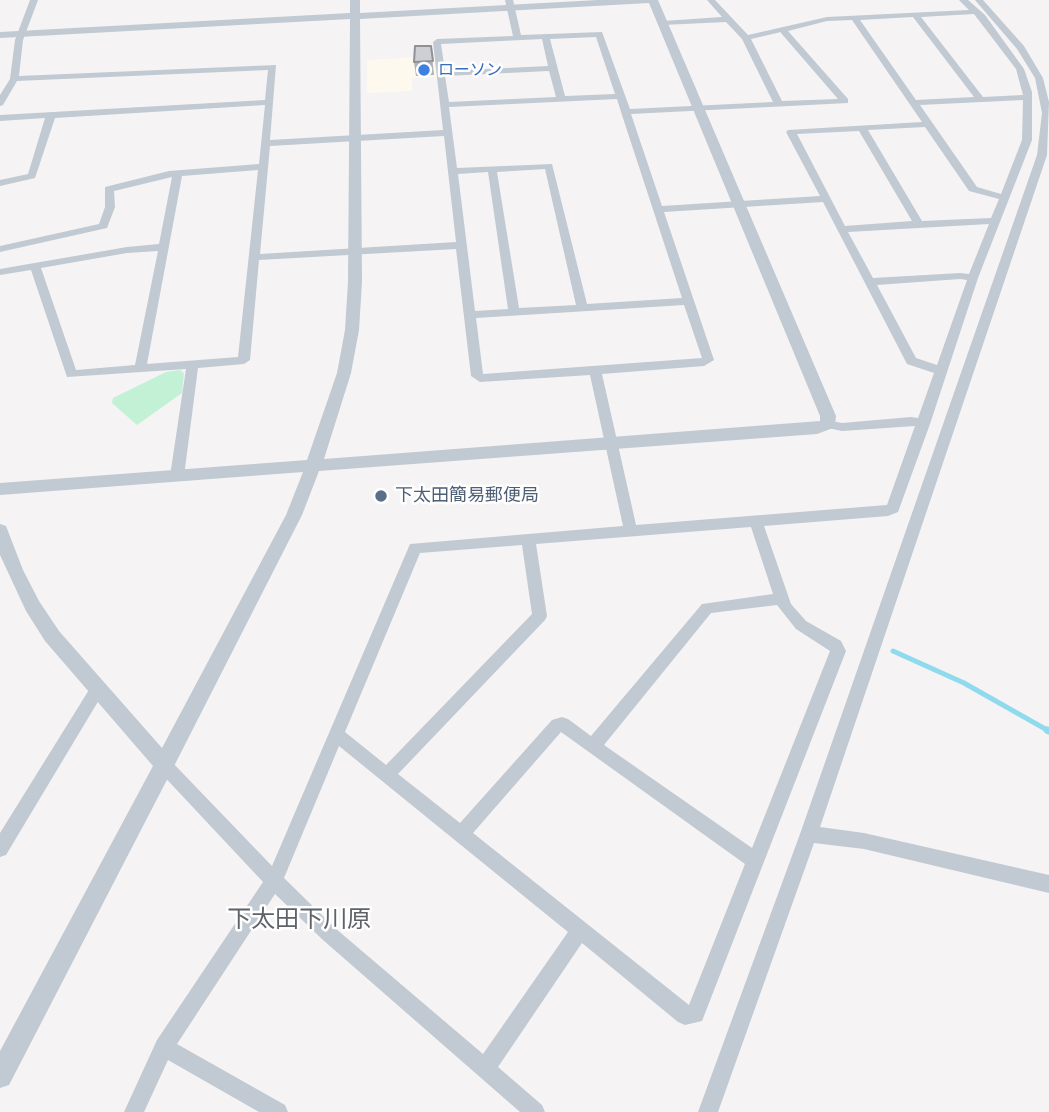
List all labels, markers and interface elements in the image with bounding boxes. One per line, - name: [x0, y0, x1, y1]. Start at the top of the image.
- place label: ローソン: [438, 60, 502, 80]
- marker: ローソン: [416, 62, 432, 78]
- place label: 下太田簡易郵便局: [395, 485, 539, 507]
- marker: 下太田簡易郵便局: [373, 488, 389, 504]
- district label: 下太田下川原: [227, 906, 371, 934]

